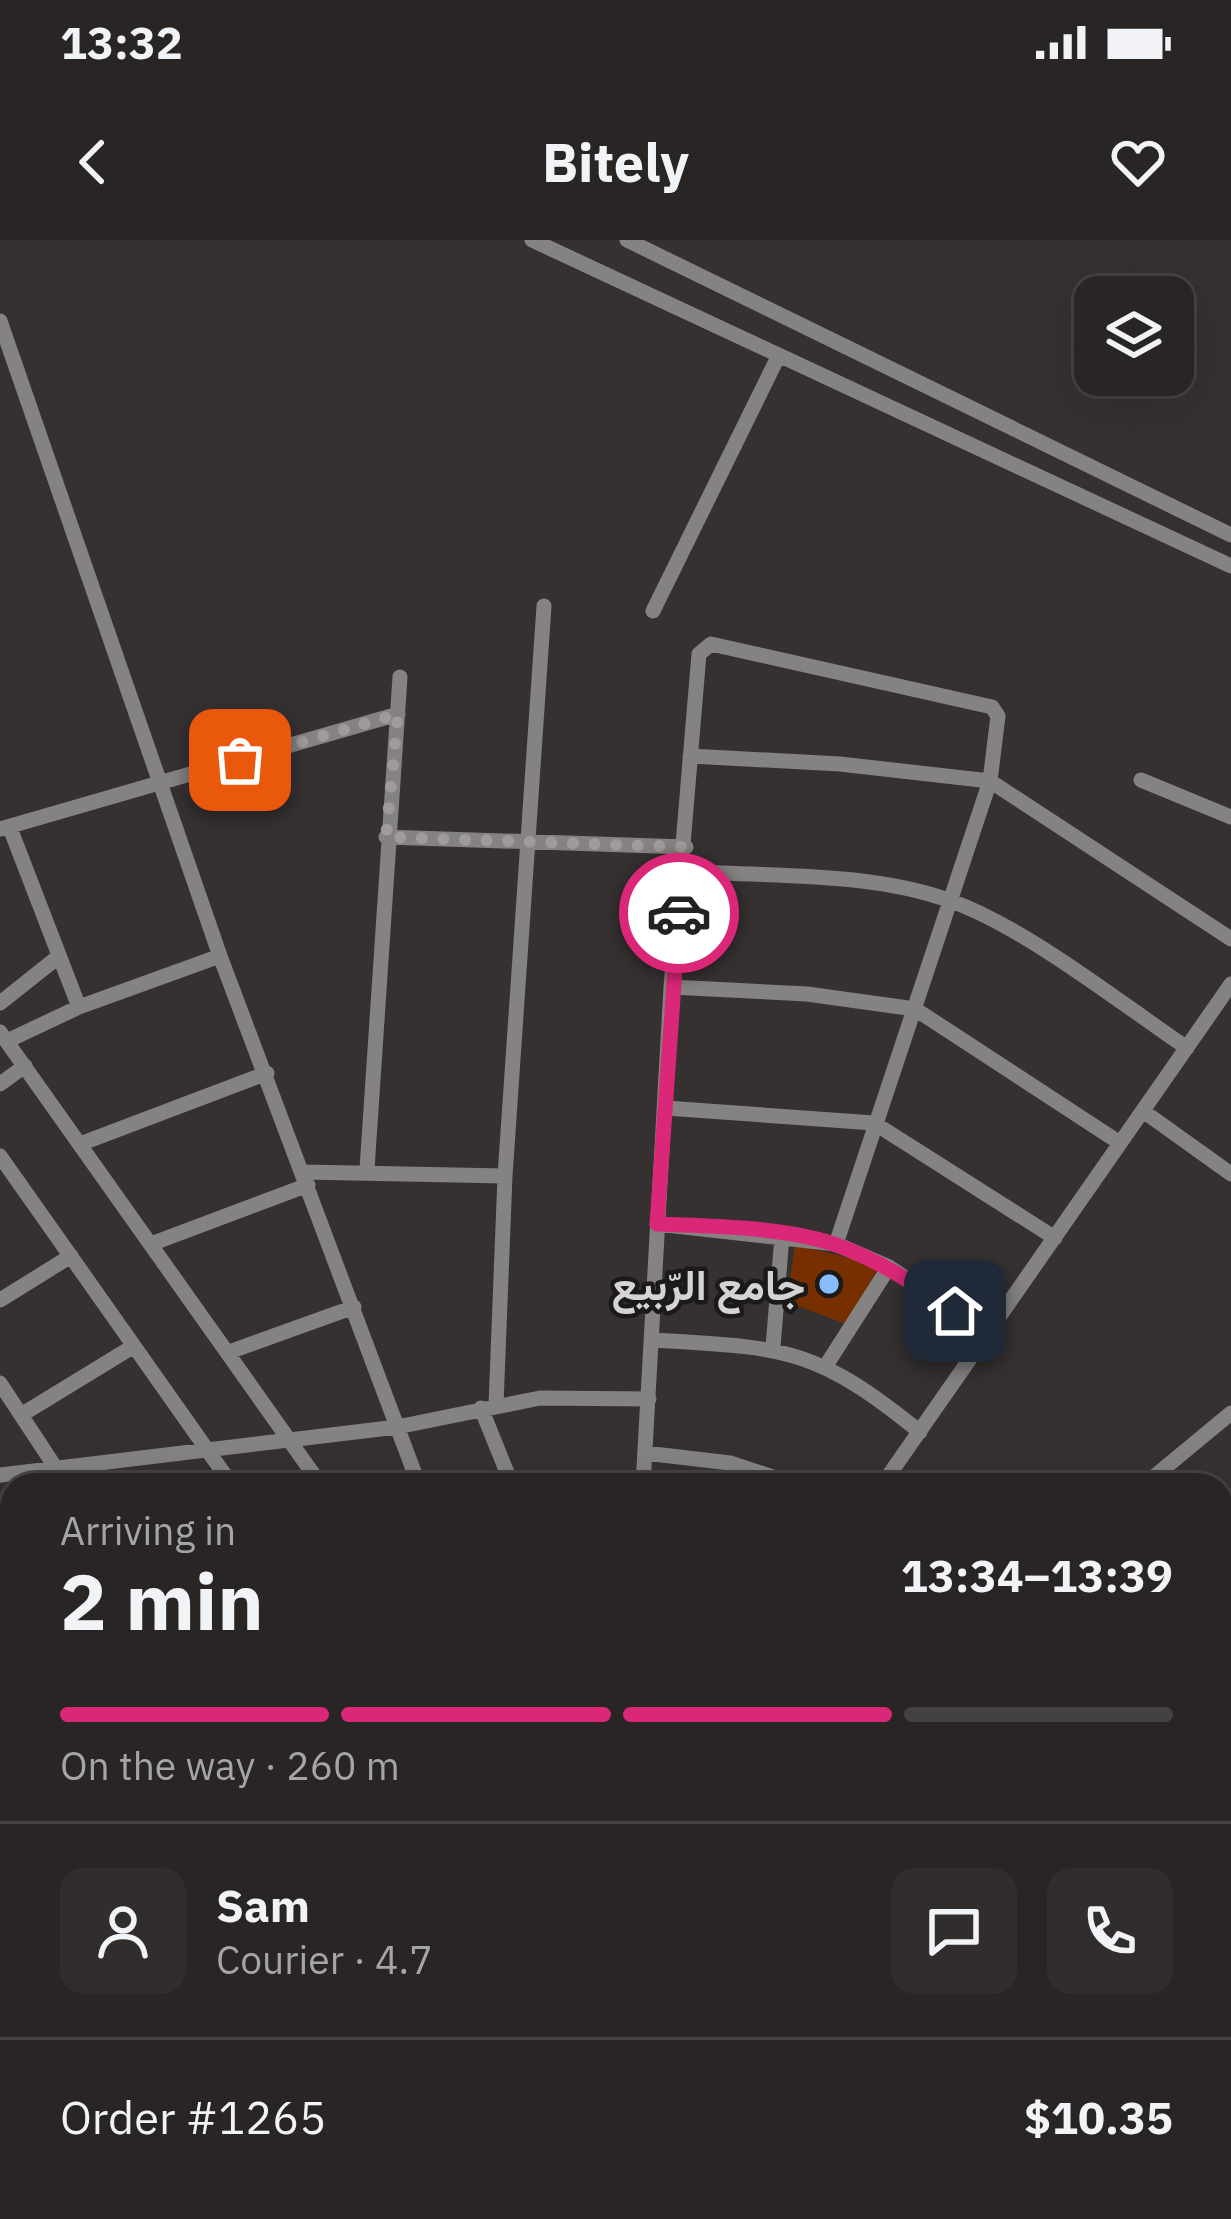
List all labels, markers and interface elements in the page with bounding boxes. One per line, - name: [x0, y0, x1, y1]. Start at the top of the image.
- text: 13:32: [60, 13, 183, 71]
- text: Bitely: [542, 127, 689, 197]
- icon: back: [60, 129, 126, 195]
- icon: heart: [1105, 129, 1171, 195]
- map controls: [1074, 276, 1194, 396]
- button: layers: [1074, 276, 1194, 396]
- pin: [189, 709, 291, 811]
- icon: bag: [207, 727, 273, 793]
- courier: [619, 853, 739, 973]
- icon: car: [646, 880, 712, 946]
- place label: جامع الرّبيع: [611, 1257, 805, 1314]
- pin: [904, 1260, 1006, 1362]
- marker: جامع الرّبيع: [816, 1271, 842, 1297]
- icon: home: [922, 1278, 988, 1344]
- text: Arriving in: [60, 1505, 236, 1556]
- text: 13:34–13:39: [901, 1546, 1173, 1604]
- text: 2 min: [60, 1550, 264, 1651]
- text: On the way · 260 m: [60, 1740, 400, 1791]
- button: person: [60, 1868, 186, 1994]
- button: chat: [891, 1868, 1017, 1994]
- button: phone: [1047, 1868, 1173, 1994]
- text: Sam: [216, 1876, 310, 1934]
- text: Courier · 4.7: [216, 1934, 433, 1985]
- text: Order #1265: [60, 2088, 326, 2146]
- text: $10.35: [1024, 2088, 1173, 2146]

